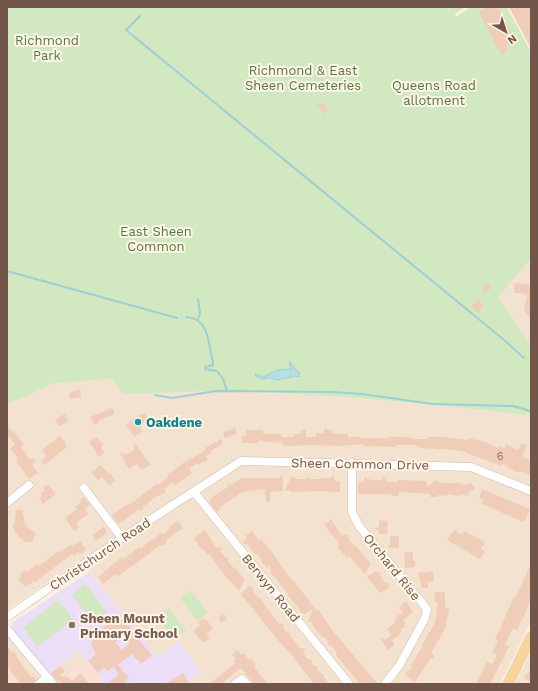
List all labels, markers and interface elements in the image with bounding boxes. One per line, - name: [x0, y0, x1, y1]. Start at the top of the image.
- north arrow: [486, 12, 526, 52]
- text: N: [505, 32, 519, 47]
- park label: Richmond Park: [15, 33, 79, 63]
- park label: Richmond & East Sheen Cemeteries: [245, 63, 361, 93]
- park label: Queens Road allotment: [392, 78, 476, 108]
- park label: East Sheen Common: [120, 224, 192, 254]
- place label: Oakdene: [146, 415, 203, 430]
- marker: Oakdene: [133, 417, 143, 427]
- house number: 6: [497, 450, 504, 463]
- street label: Sheen Common Drive: [291, 455, 429, 473]
- street label: Christchurch Road: [47, 515, 153, 593]
- street label: Orchard Rise: [361, 531, 423, 603]
- street label: Berwyn Road: [239, 551, 303, 625]
- place label: Sheen Mount Primary School: [80, 611, 179, 641]
- marker: Sheen Mount Primary School: [67, 620, 77, 630]

